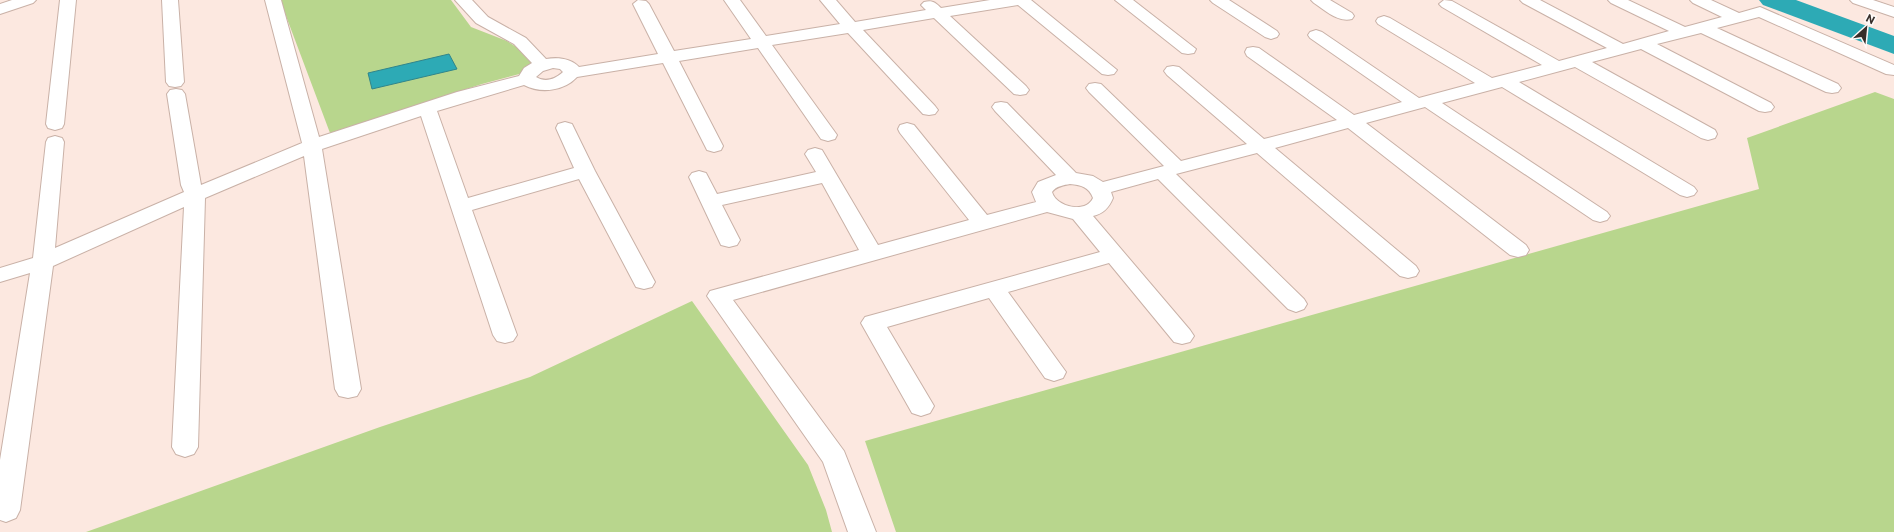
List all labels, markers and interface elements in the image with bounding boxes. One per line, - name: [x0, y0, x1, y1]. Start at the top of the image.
- north arrow: [1846, 8, 1886, 48]
- text: N: [1864, 11, 1877, 26]

